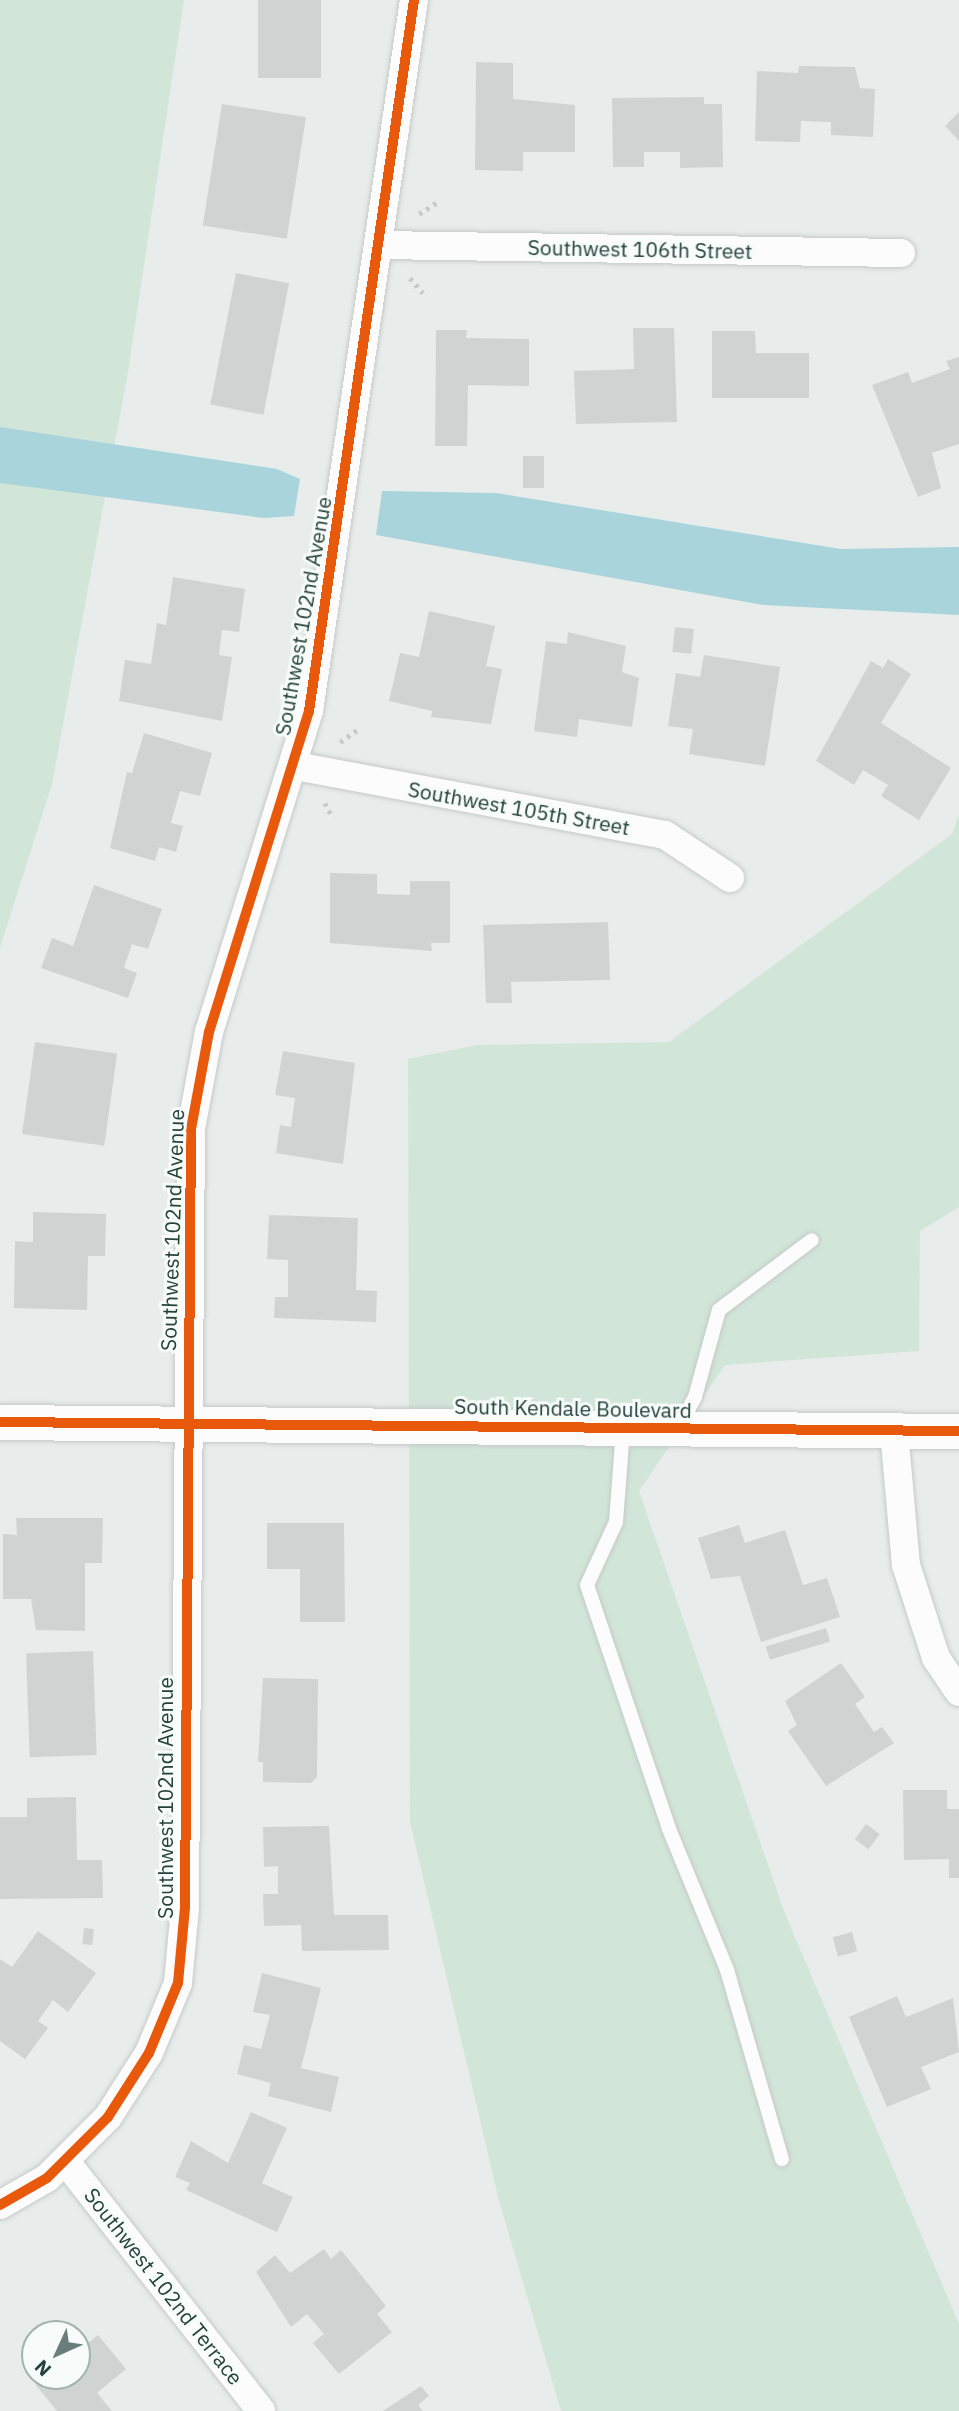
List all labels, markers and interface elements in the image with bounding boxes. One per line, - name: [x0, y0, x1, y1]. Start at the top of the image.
- street label: Southwest 106th Street: [527, 234, 753, 264]
- street label: Southwest 102nd Avenue: [270, 495, 336, 737]
- street label: Southwest 105th Street: [406, 776, 632, 840]
- street label: Southwest 102nd Avenue: [155, 1109, 189, 1351]
- street label: South Kendale Boulevard: [454, 1393, 692, 1423]
- street label: Southwest 102nd Avenue: [152, 1677, 178, 1919]
- street label: Southwest 102nd Terrace: [79, 2183, 249, 2389]
- north arrow: [21, 2320, 91, 2390]
- text: N: [29, 2355, 56, 2382]

